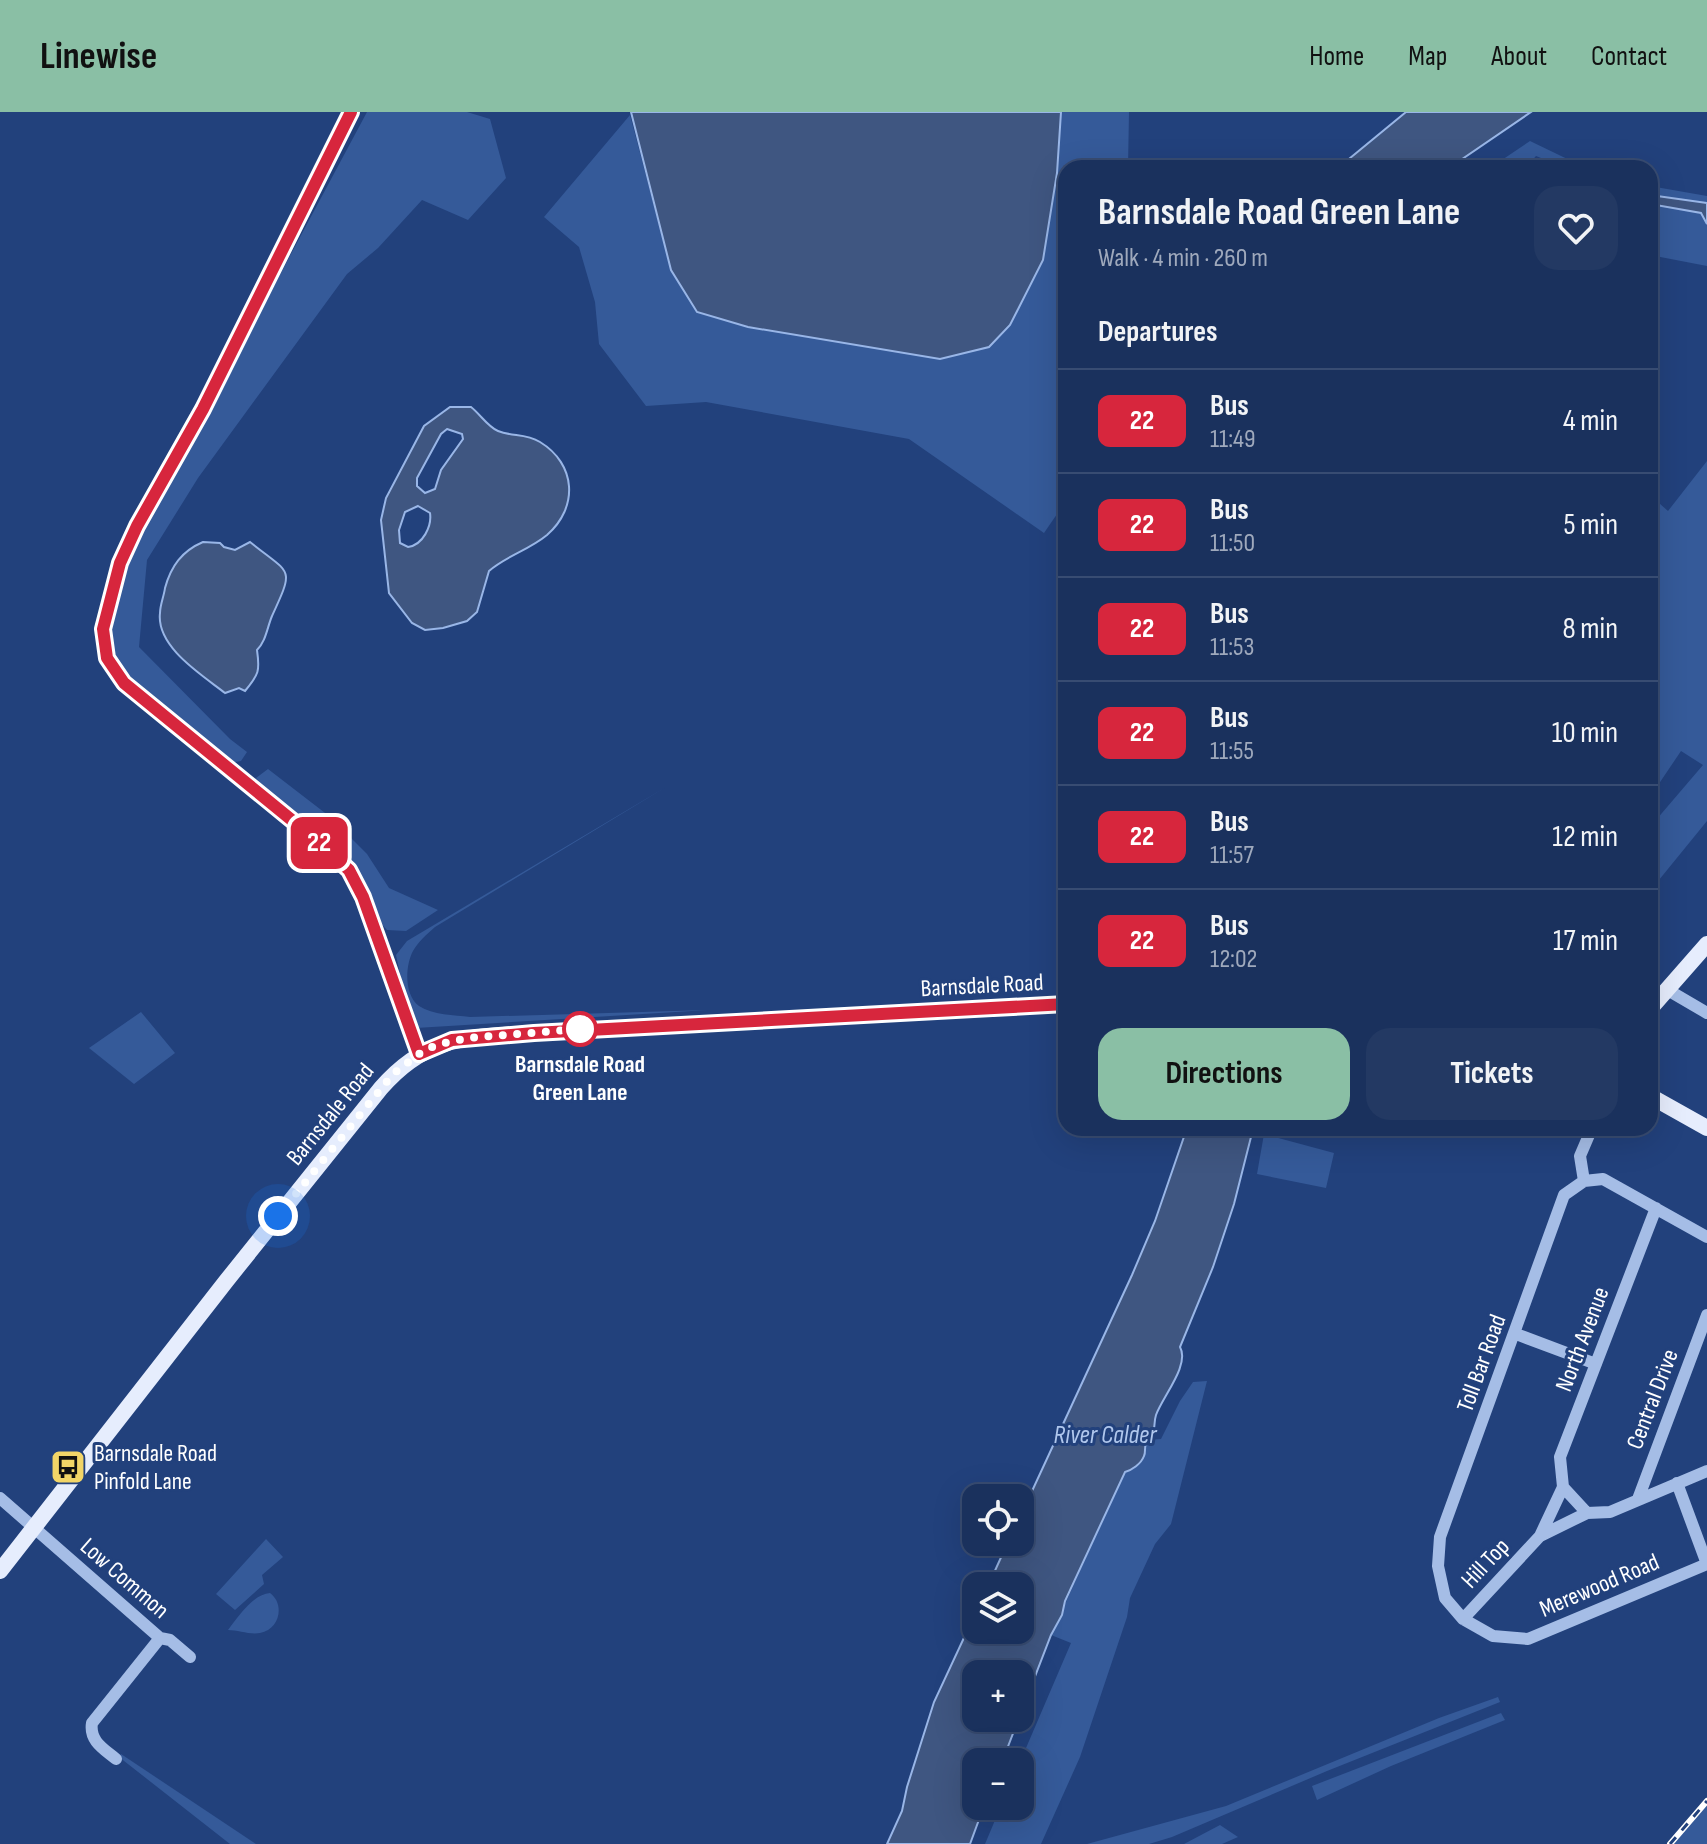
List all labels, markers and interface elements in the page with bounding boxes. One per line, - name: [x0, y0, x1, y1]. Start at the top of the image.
- text: Linewise: [40, 34, 157, 79]
- text: Home: [1309, 40, 1364, 73]
- text: Map: [1408, 40, 1447, 73]
- text: About: [1491, 40, 1547, 73]
- text: Contact: [1591, 40, 1667, 73]
- button: heart: [1534, 186, 1618, 270]
- text: Barnsdale Road Green Lane: [1098, 190, 1460, 235]
- text: Walk · 4 min · 260 m: [1098, 243, 1268, 274]
- text: Departures: [1098, 314, 1218, 350]
- text: Bus: [1210, 388, 1249, 424]
- text: 4 min: [1563, 403, 1618, 439]
- text: 22: [1130, 404, 1154, 437]
- text: 11:49: [1210, 424, 1256, 455]
- text: Bus: [1210, 492, 1249, 528]
- text: 5 min: [1564, 507, 1618, 543]
- text: 22: [1130, 508, 1154, 541]
- text: 11:50: [1210, 528, 1255, 559]
- text: Bus: [1210, 596, 1249, 632]
- text: 8 min: [1562, 611, 1618, 647]
- text: 22: [1130, 612, 1154, 645]
- text: 11:53: [1210, 632, 1254, 663]
- text: Bus: [1210, 700, 1249, 736]
- text: 10 min: [1552, 715, 1618, 751]
- text: 22: [1130, 716, 1154, 749]
- text: 11:55: [1210, 736, 1254, 767]
- text: Bus: [1210, 804, 1249, 840]
- line badge: 22: [283, 817, 355, 869]
- text: 12 min: [1552, 819, 1618, 855]
- text: 22: [1130, 820, 1154, 853]
- text: 22: [307, 826, 331, 859]
- text: 11:57: [1210, 840, 1254, 871]
- text: Bus: [1210, 908, 1249, 944]
- text: 17 min: [1553, 923, 1618, 959]
- text: 22: [1130, 924, 1154, 957]
- text: 12:02: [1210, 944, 1257, 975]
- street label: Barnsdale Road: [920, 968, 1044, 1003]
- marker: Barnsdale Road Green Lane: [563, 1012, 597, 1046]
- button: Directions: [1098, 1028, 1350, 1120]
- button: Tickets: [1366, 1028, 1618, 1120]
- place label: Barnsdale Road Green Lane: [515, 1050, 645, 1107]
- street label: Barnsdale Road: [280, 1057, 380, 1171]
- your location: [258, 1196, 298, 1236]
- street label: North Avenue: [1549, 1283, 1616, 1395]
- street label: Toll Bar Road: [1450, 1311, 1512, 1416]
- street label: Central Drive: [1620, 1345, 1685, 1453]
- water label: River Calder: [1053, 1420, 1158, 1451]
- place label: Barnsdale Road Pinfold Lane: [94, 1439, 217, 1496]
- bus stop icon: Barnsdale Road Pinfold Lane: [49, 1448, 87, 1486]
- map controls: [962, 1484, 1034, 1820]
- button: locate: [962, 1484, 1034, 1556]
- street label: Low Common: [74, 1532, 175, 1625]
- street label: Hill Top: [1455, 1532, 1516, 1594]
- street label: Merewood Road: [1535, 1547, 1663, 1624]
- button: layers: [962, 1572, 1034, 1644]
- button: +: [962, 1660, 1034, 1732]
- button: −: [962, 1748, 1034, 1820]

